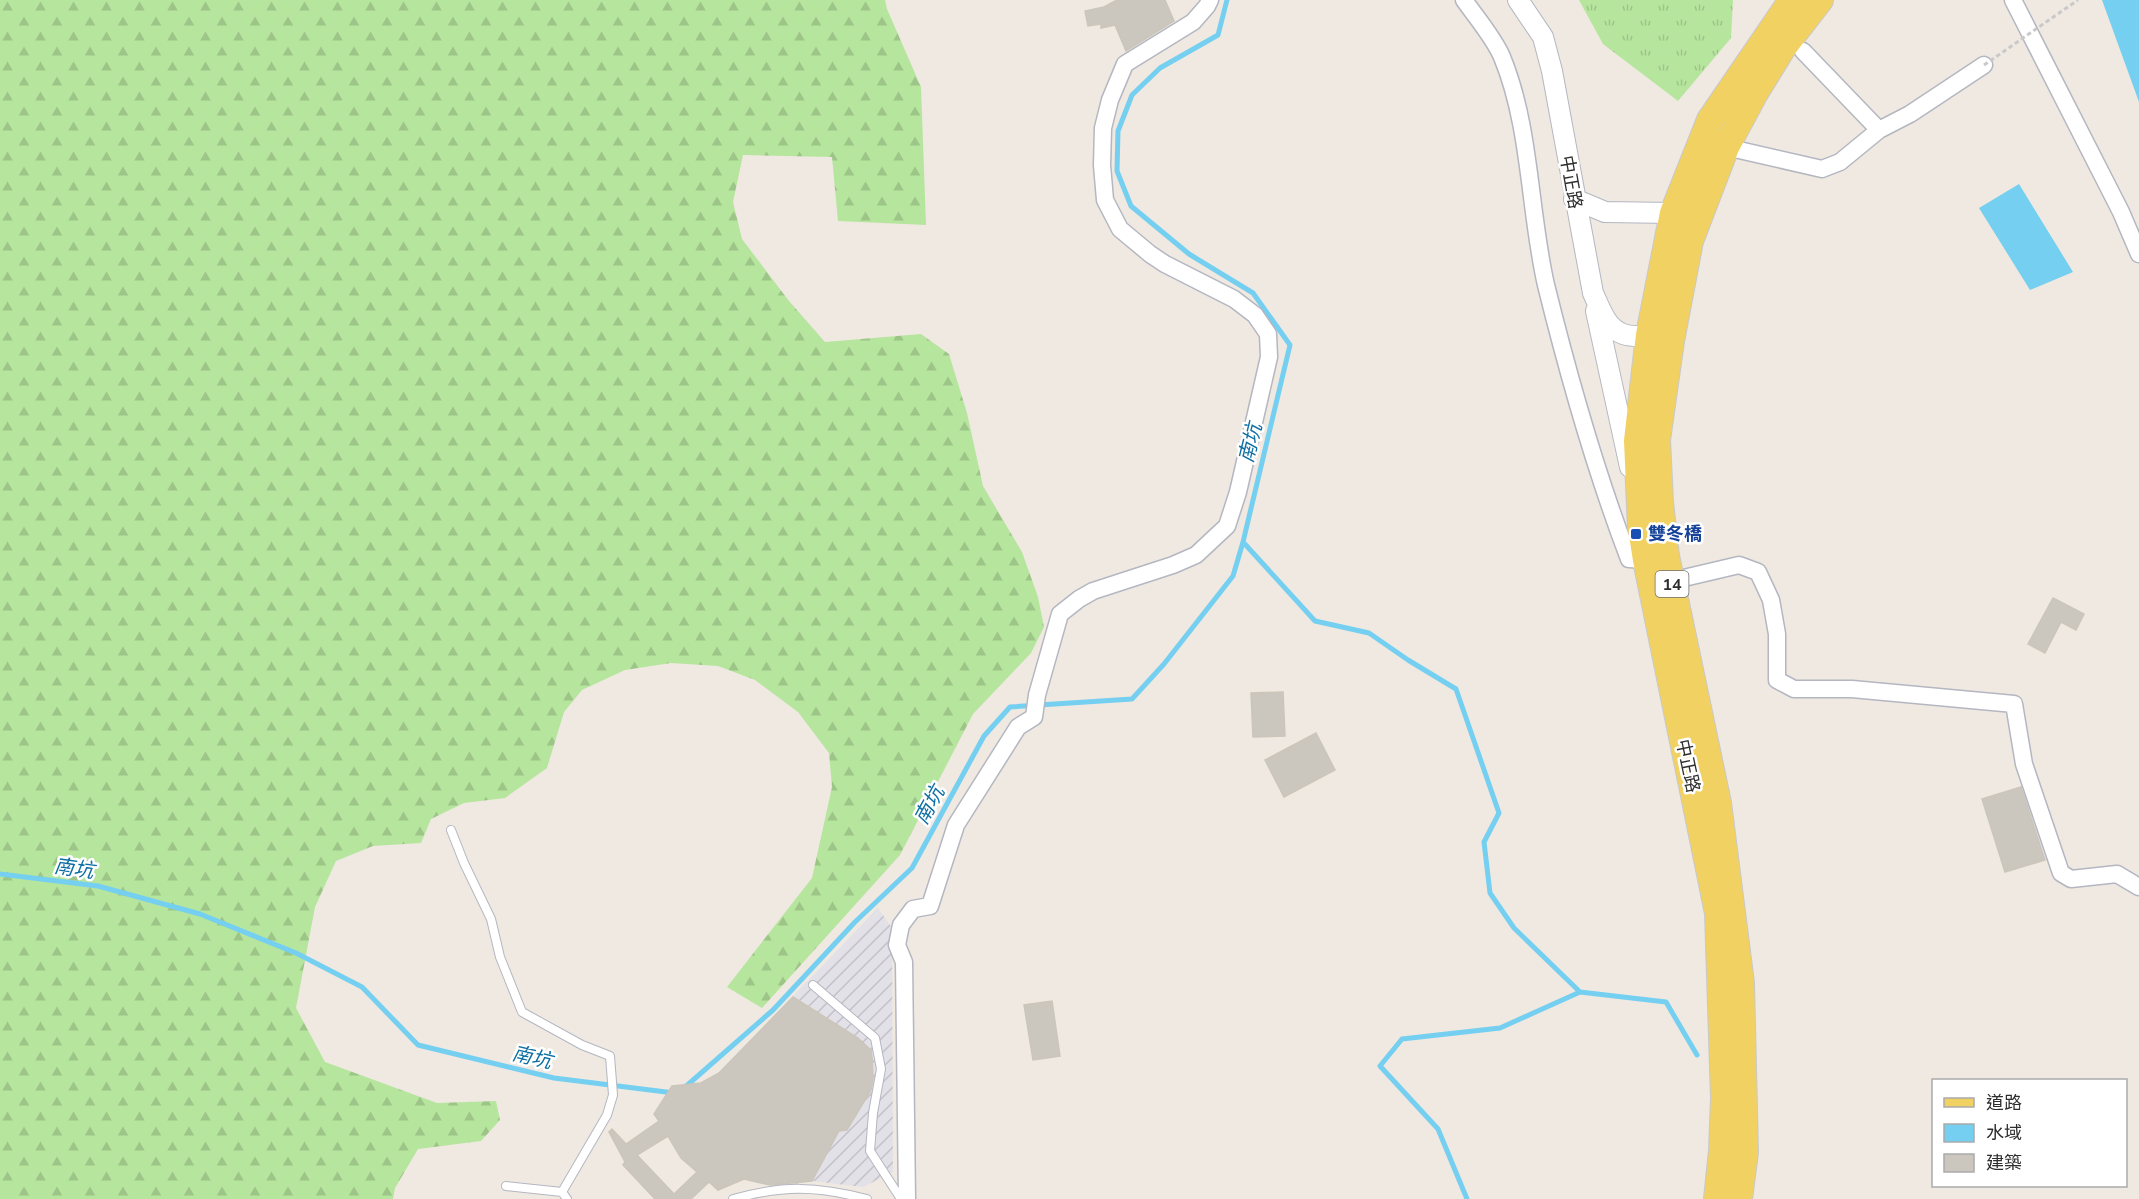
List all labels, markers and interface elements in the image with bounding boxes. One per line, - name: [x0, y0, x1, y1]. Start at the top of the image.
- street label: 中正路: [1554, 153, 1588, 211]
- water label: 南坑: [1233, 418, 1269, 466]
- place label: 雙冬橋: [1648, 522, 1702, 546]
- marker: 雙冬橋: [1629, 527, 1643, 541]
- road number: 14: [1656, 571, 1688, 597]
- street label: 中正路: [1671, 737, 1705, 795]
- water label: 南坑: [908, 779, 952, 829]
- water label: 南坑: [52, 852, 99, 885]
- water label: 南坑: [509, 1040, 557, 1076]
- legend: [1932, 1079, 2127, 1187]
- text: 道路: [1986, 1091, 2022, 1115]
- text: 水域: [1986, 1121, 2022, 1145]
- text: 建築: [1986, 1151, 2022, 1175]

